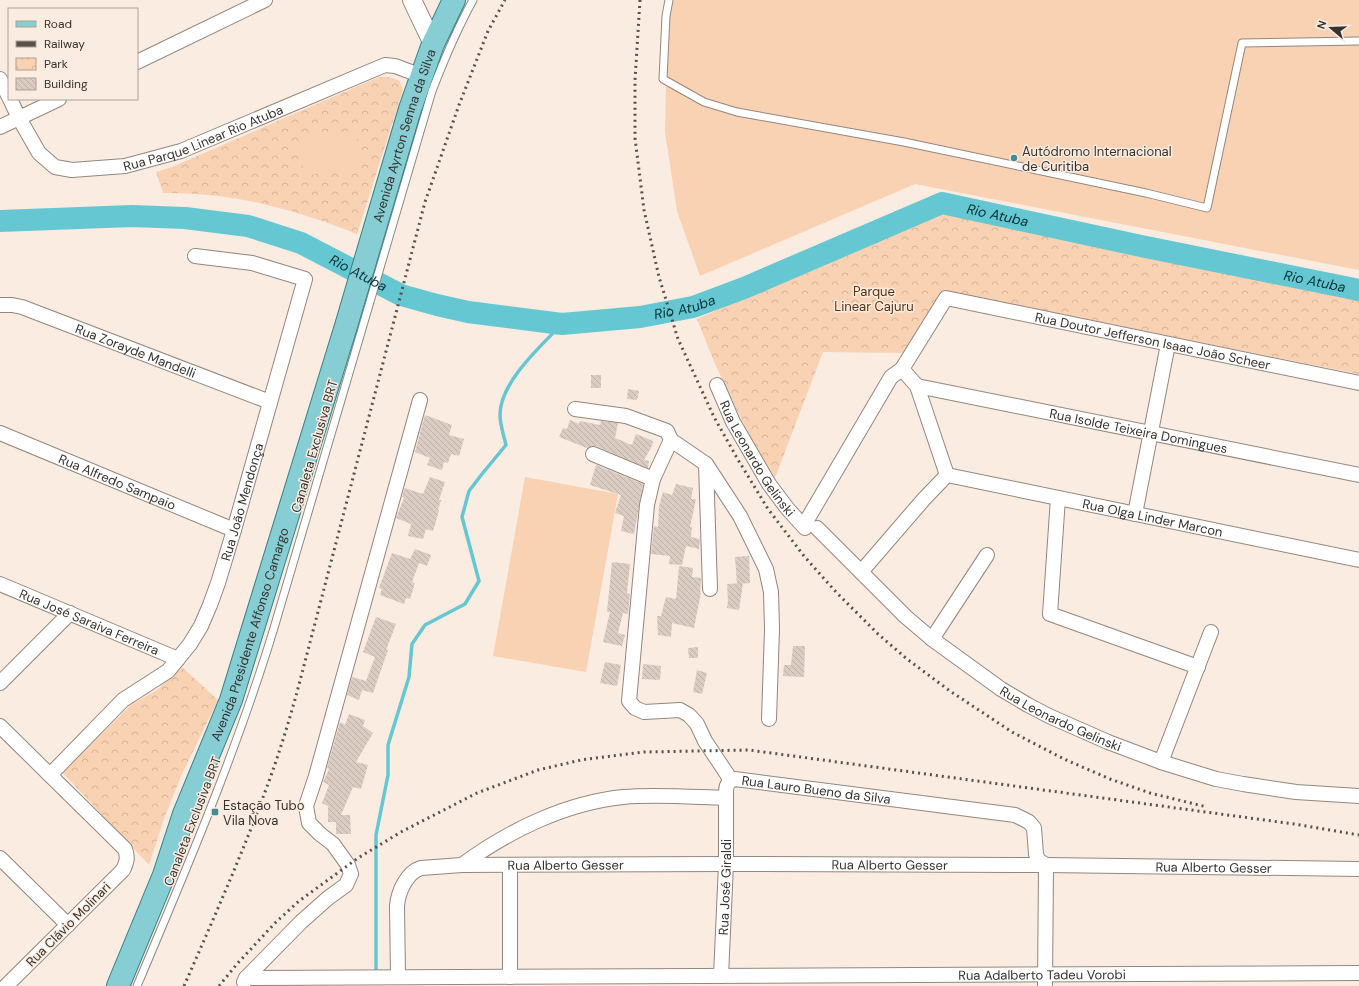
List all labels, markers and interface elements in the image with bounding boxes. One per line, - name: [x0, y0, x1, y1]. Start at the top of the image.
- legend: [8, 8, 138, 100]
- north arrow: [1311, 8, 1351, 48]
- text: Road: [44, 16, 72, 32]
- text: N: [1314, 19, 1329, 31]
- text: Railway: [44, 36, 85, 52]
- street label: Avenida Ayrton Senna da Silva: [369, 47, 440, 224]
- text: Park: [44, 56, 68, 72]
- text: Building: [44, 76, 88, 92]
- street label: Rua Parque Linear Rio Atuba: [121, 101, 286, 175]
- place label: Autódromo Internacional de Curitiba: [1022, 143, 1172, 175]
- marker: Autódromo Internacional de Curitiba: [1009, 153, 1019, 163]
- water label: Rio Atuba: [965, 200, 1031, 231]
- water label: Rio Atuba: [326, 250, 391, 295]
- water label: Rio Atuba: [1282, 266, 1348, 296]
- park label: Parque Linear Cajuru: [834, 283, 914, 315]
- water label: Rio Atuba: [652, 290, 718, 323]
- street label: Rua Doutor Jefferson Isaac João Scheer: [1033, 309, 1272, 374]
- street label: Rua Zorayde Mandelli: [73, 320, 198, 382]
- street label: Canaleta Exclusiva BRT: [287, 378, 342, 515]
- street label: Rua Leonardo Gelinski: [716, 398, 799, 520]
- street label: Rua Isolde Teixeira Domingues: [1048, 405, 1229, 457]
- street label: Rua João Mendonça: [217, 441, 267, 563]
- street label: Rua Alfredo Sampaio: [56, 450, 179, 514]
- street label: Rua Olga Linder Marcon: [1081, 495, 1224, 541]
- street label: Avenida Presidente Affonso Camargo: [207, 525, 293, 744]
- street label: Rua José Saraiva Ferreira: [17, 585, 162, 659]
- street label: Rua Leonardo Gelinski: [997, 682, 1124, 755]
- street label: Canaleta Exclusiva BRT: [160, 754, 225, 888]
- street label: Rua Lauro Bueno da Silva: [741, 772, 892, 808]
- place label: Estação Tubo Vila Nova: [223, 797, 305, 829]
- marker: Estação Tubo Vila Nova: [210, 807, 220, 817]
- street label: Rua José Giraldi: [715, 839, 735, 936]
- street label: Rua Alberto Gesser: [507, 856, 624, 874]
- street label: Rua Alberto Gesser: [831, 856, 948, 874]
- street label: Rua Alberto Gesser: [1155, 858, 1272, 877]
- street label: Rua Clávio Molinari: [22, 878, 114, 970]
- street label: Rua Adalberto Tadeu Vorobi: [958, 966, 1126, 984]

